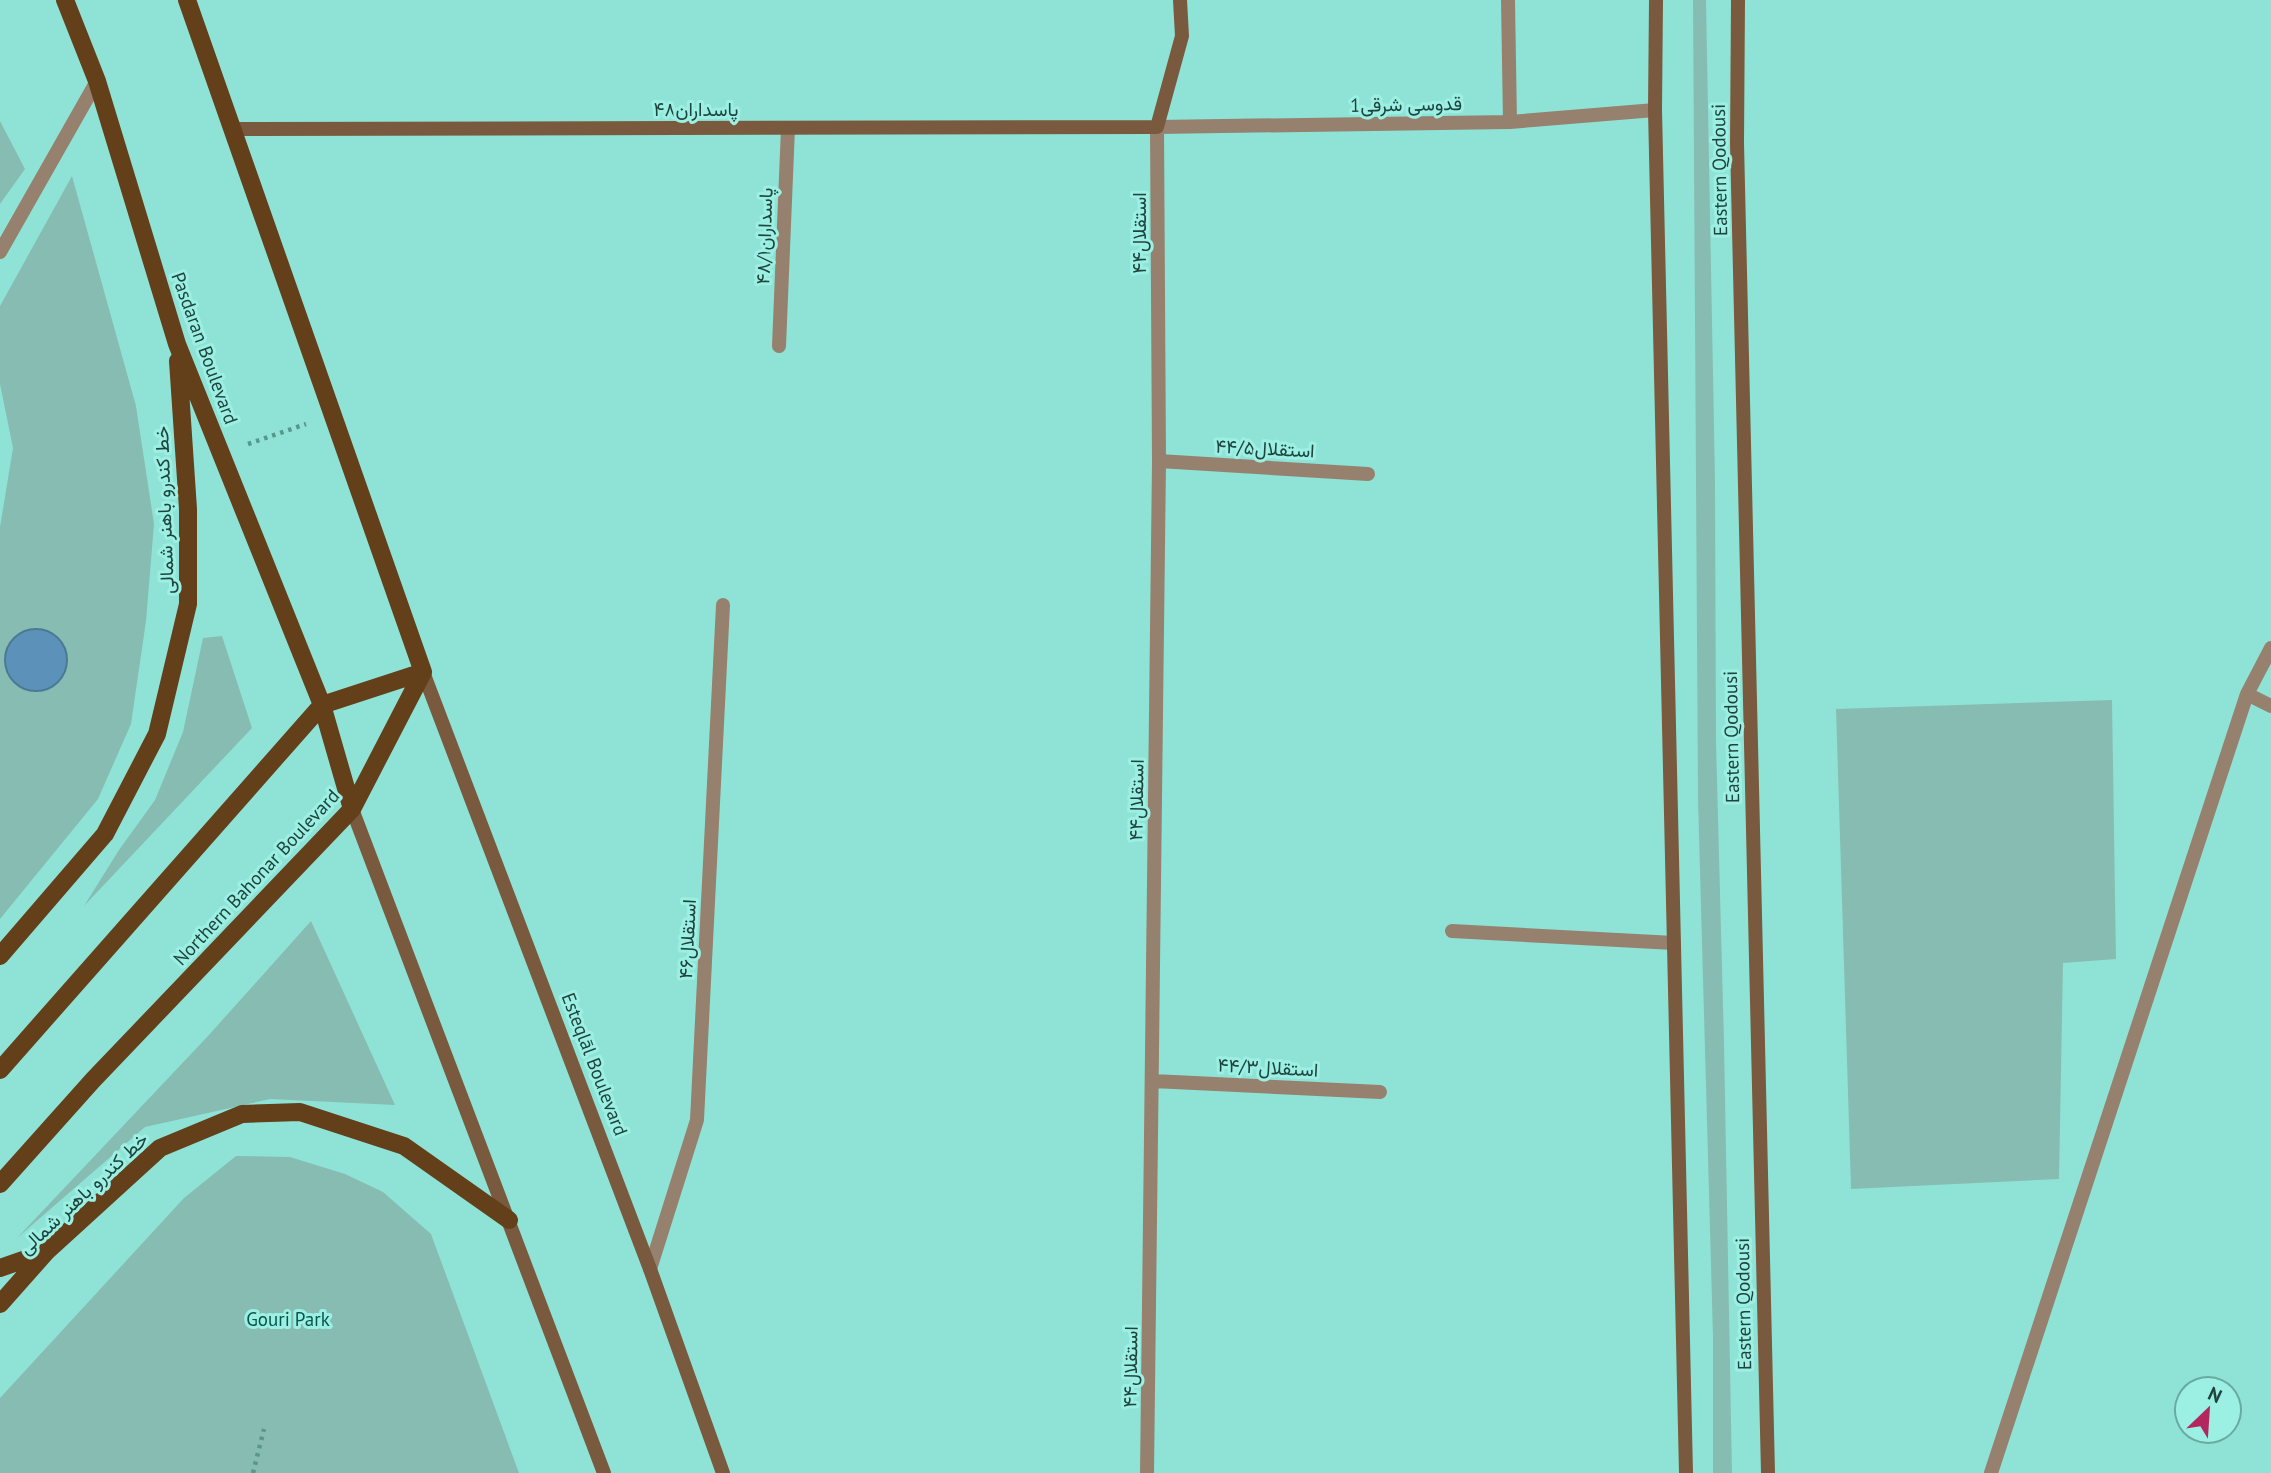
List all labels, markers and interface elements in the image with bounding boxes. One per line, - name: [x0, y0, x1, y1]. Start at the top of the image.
- street label: 1قدوسی شرقی: [1350, 91, 1462, 117]
- street label: پاسداران۴۸: [654, 97, 738, 123]
- street label: Eastern Qodousi: [1706, 104, 1732, 236]
- street label: پاسداران۴۸/۱: [750, 187, 780, 285]
- street label: استقلال۴۴: [1127, 192, 1151, 274]
- street label: Pasdaran Boulevard: [166, 269, 244, 427]
- street label: خط کندرو باهنر شمالی: [149, 426, 179, 594]
- street label: استقلال۴۴/۵: [1215, 433, 1315, 463]
- street label: Eastern Qodousi: [1718, 671, 1744, 803]
- street label: استقلال۴۴: [1123, 759, 1149, 841]
- street label: Northern Bahonar Boulevard: [168, 784, 344, 970]
- street label: استقلال۴۶: [673, 899, 701, 979]
- street label: Esteqlāl Boulevard: [557, 989, 633, 1139]
- street label: استقلال۴۴/۳: [1217, 1052, 1319, 1082]
- street label: خط کندرو باهنر شمالی: [13, 1127, 153, 1259]
- street label: Eastern Qodousi: [1730, 1238, 1756, 1370]
- park label: Gouri Park: [246, 1307, 330, 1331]
- street label: استقلال۴۴: [1117, 1326, 1143, 1408]
- north arrow: [2173, 1375, 2243, 1445]
- text: N: [2204, 1381, 2226, 1408]

